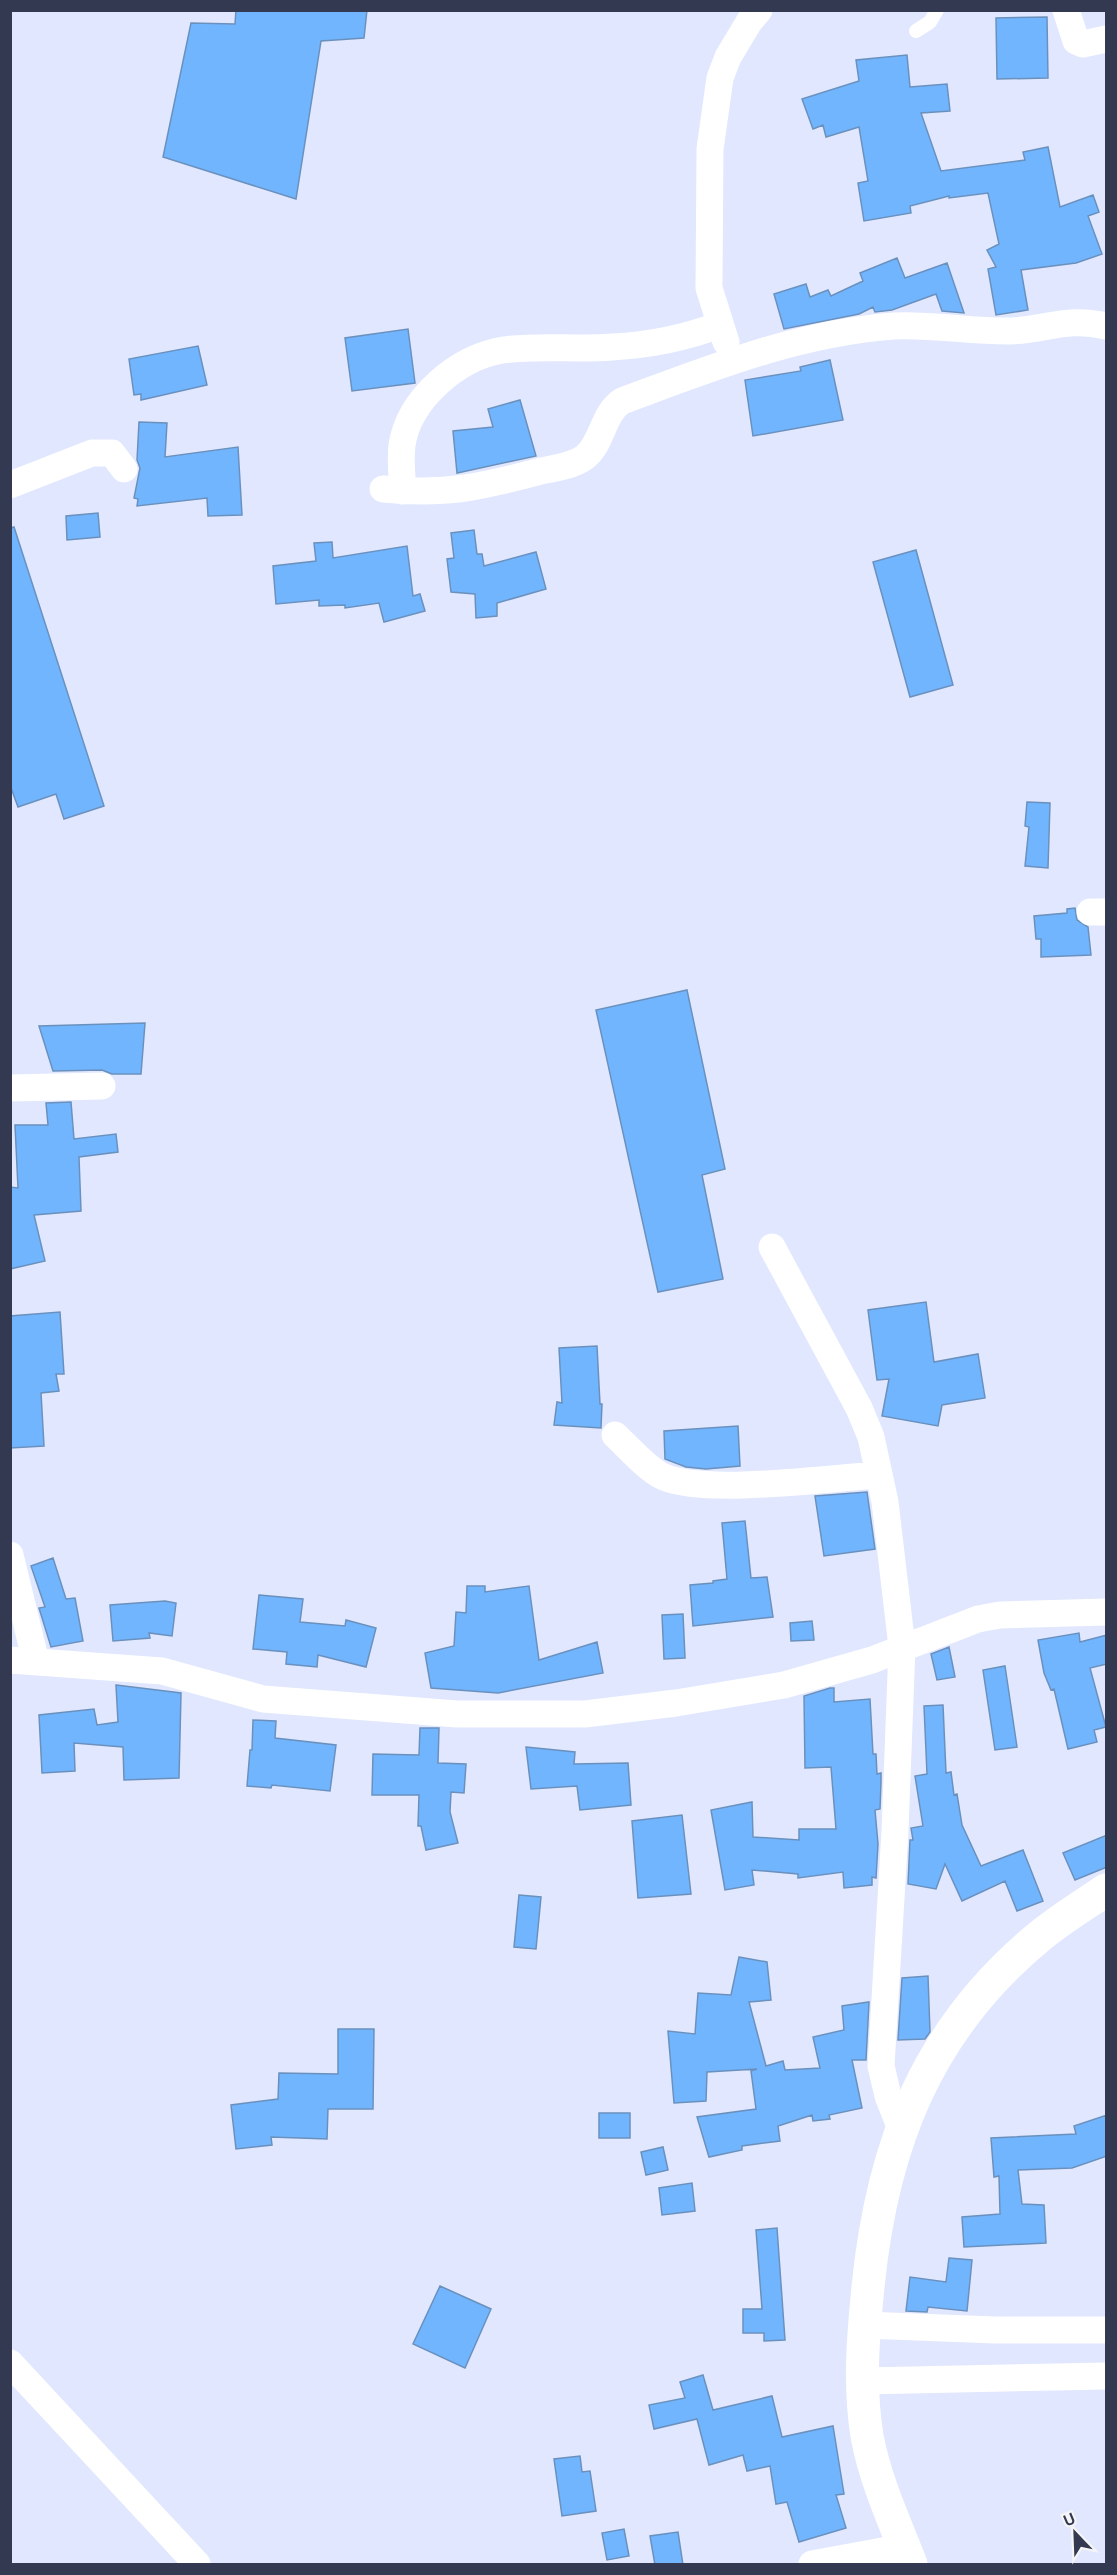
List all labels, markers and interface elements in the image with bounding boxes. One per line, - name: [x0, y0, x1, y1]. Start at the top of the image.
- north arrow: [1045, 2503, 1105, 2563]
- text: U: [1060, 2508, 1078, 2531]

